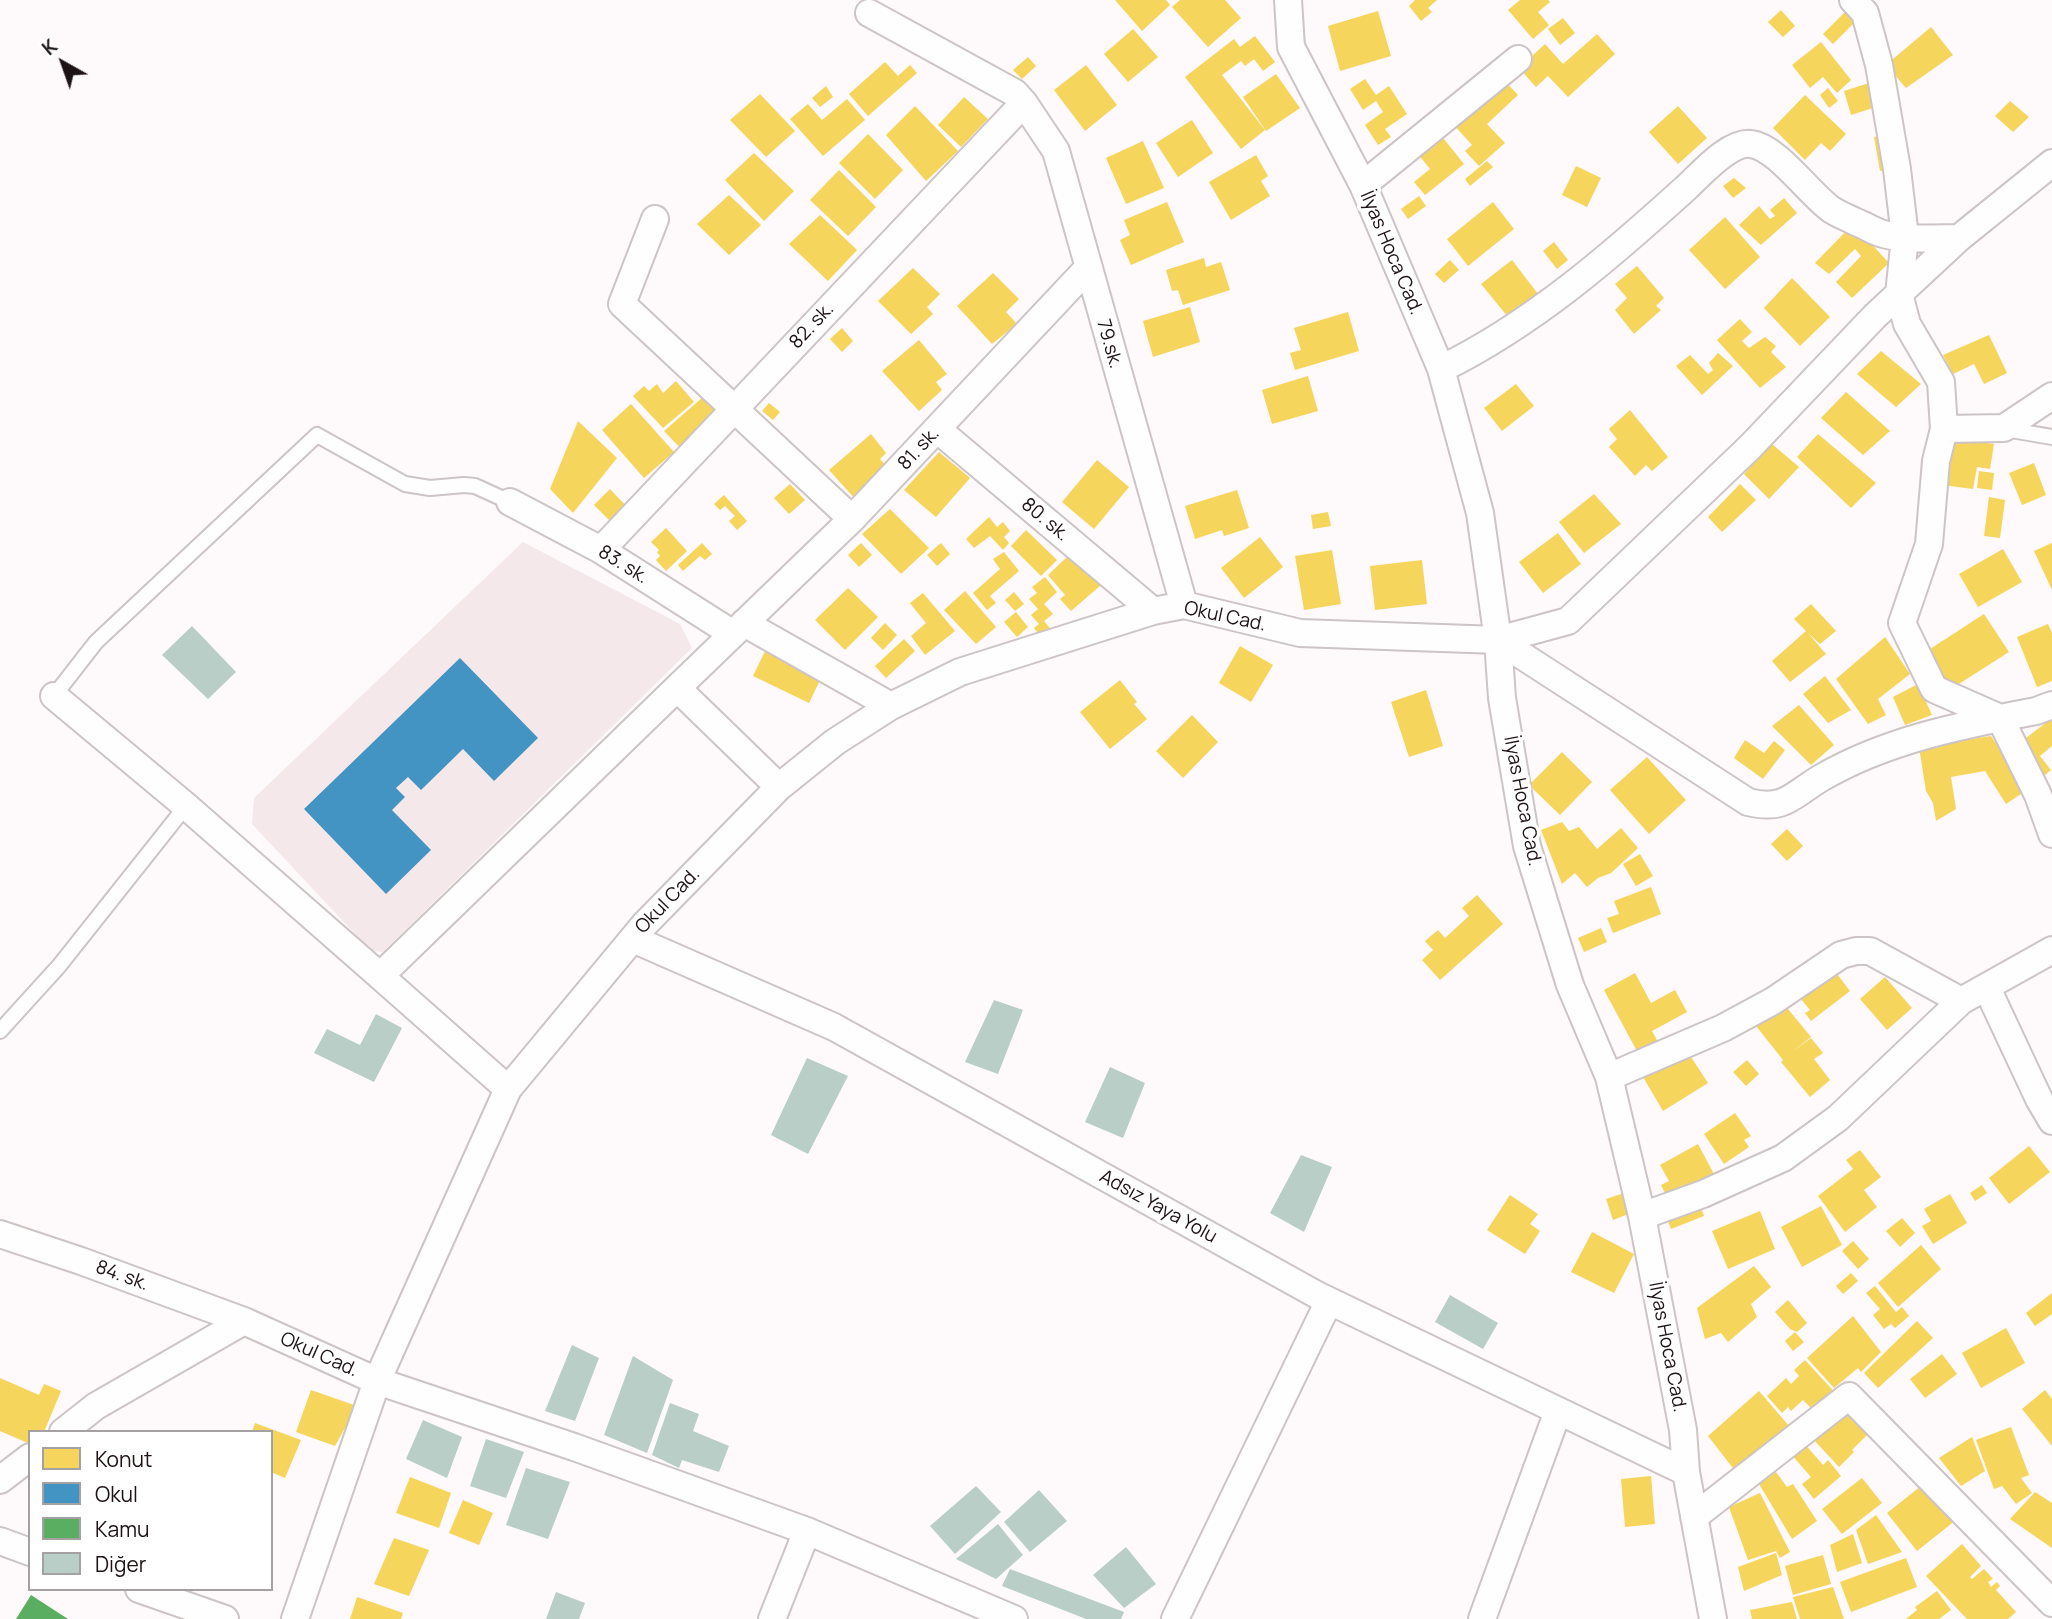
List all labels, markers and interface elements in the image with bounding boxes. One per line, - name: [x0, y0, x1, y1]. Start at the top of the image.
- north arrow: [28, 28, 98, 98]
- text: K: [36, 33, 63, 61]
- street label: İlyas Hoca Cad.: [1355, 188, 1427, 318]
- street label: 82. sk.: [785, 298, 839, 354]
- street label: 79.sk.: [1091, 317, 1127, 371]
- street label: 81. sk.: [893, 423, 945, 475]
- street label: 80. sk.: [1016, 493, 1074, 547]
- street label: 83. sk.: [594, 541, 652, 589]
- street label: Okul Cad.: [1182, 597, 1268, 637]
- street label: İlyas Hoca Cad.: [1498, 734, 1546, 868]
- street label: Okul Cad.: [631, 863, 705, 939]
- street label: Adsız Yaya Yolu: [1095, 1165, 1221, 1249]
- street label: 84. sk.: [92, 1256, 152, 1296]
- street label: İlyas Hoca Cad.: [1643, 1280, 1691, 1414]
- street label: Okul Cad.: [276, 1328, 362, 1382]
- legend: [28, 1430, 273, 1591]
- text: Konut: [95, 1445, 152, 1473]
- text: Okul: [95, 1480, 138, 1508]
- text: Kamu: [95, 1515, 149, 1543]
- text: Diğer: [95, 1550, 146, 1578]

